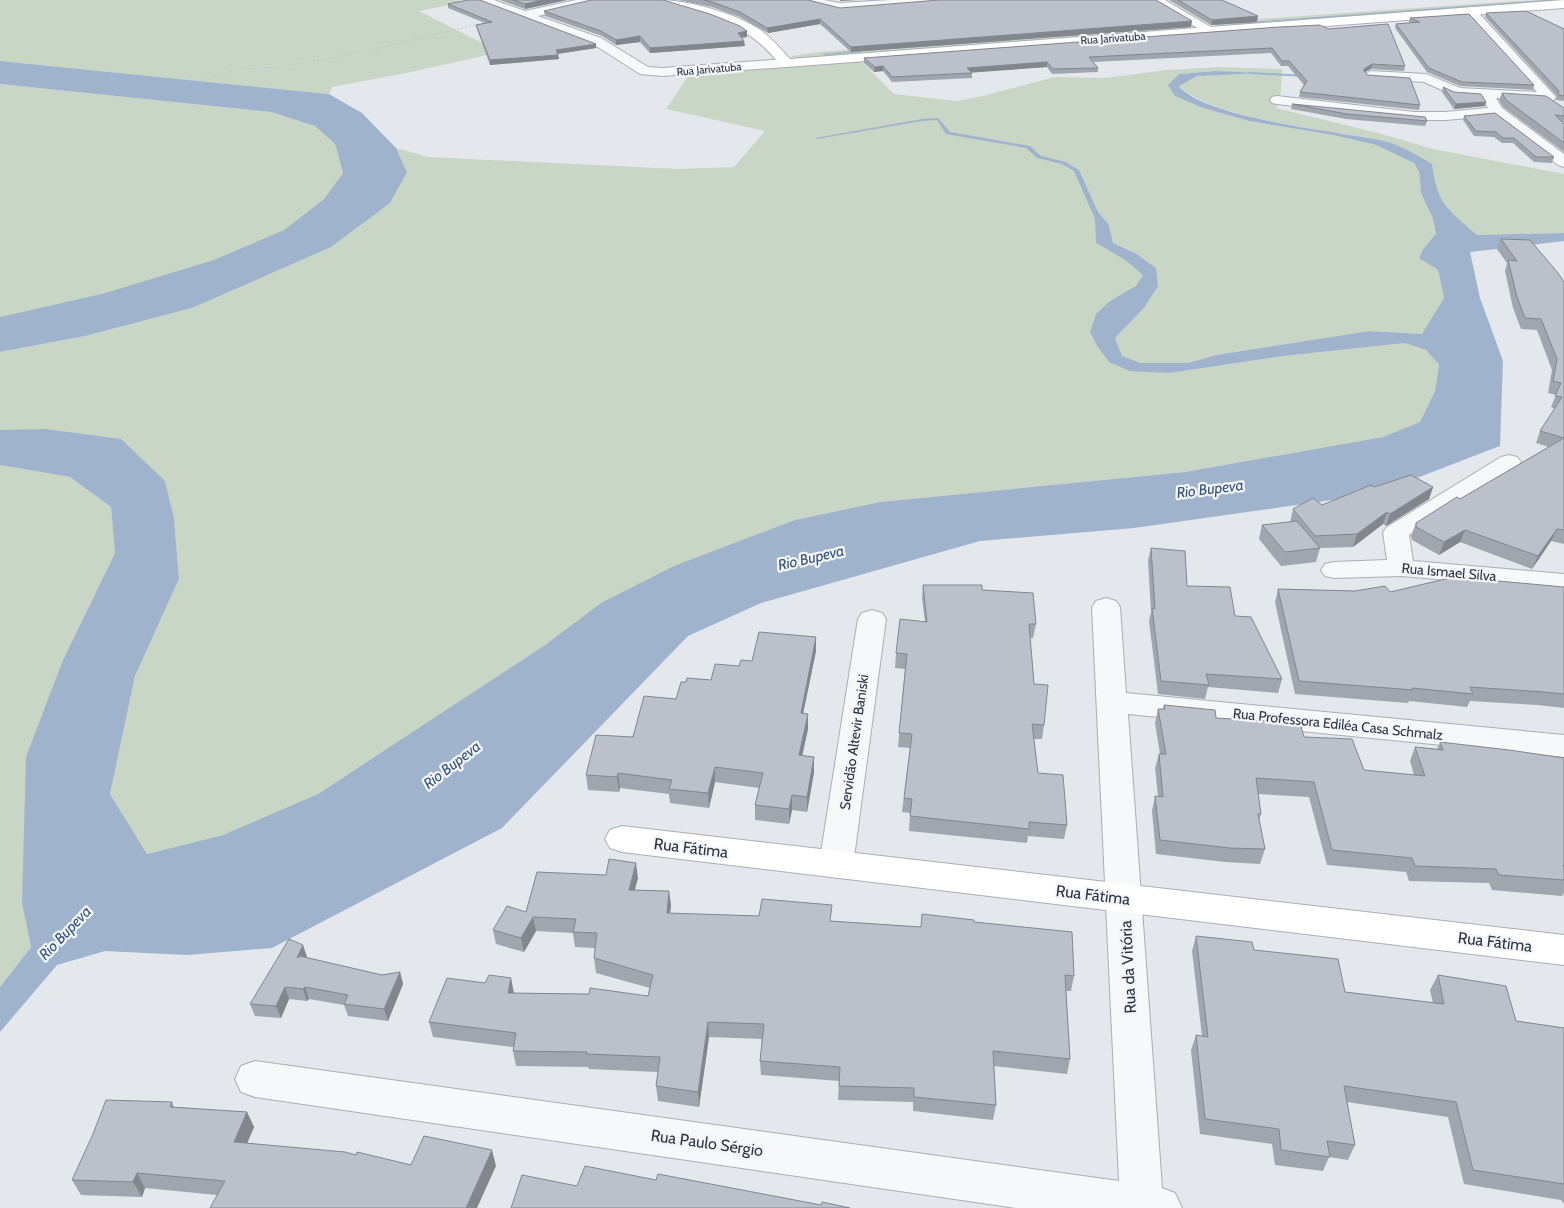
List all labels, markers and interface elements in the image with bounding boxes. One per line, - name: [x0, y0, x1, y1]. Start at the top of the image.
- street label: Rua Jarivatuba: [1080, 29, 1147, 47]
- street label: Rua Jarivatuba: [676, 59, 743, 79]
- water label: Rio Bupeva: [1175, 476, 1245, 502]
- water label: Rio Bupeva: [776, 542, 846, 574]
- street label: Rua Ismael Silva: [1401, 559, 1497, 585]
- street label: Servidão Altevir Baniski: [836, 673, 872, 811]
- street label: Rua Professora Ediléa Casa Schmalz: [1232, 704, 1444, 744]
- water label: Rio Bupeva: [420, 737, 484, 793]
- street label: Rua Fátima: [653, 834, 729, 862]
- street label: Rua Fátima: [1055, 881, 1131, 909]
- water label: Rio Bupeva: [35, 902, 95, 964]
- street label: Rua da Vitória: [1116, 920, 1140, 1014]
- street label: Rua Fátima: [1457, 928, 1533, 956]
- street label: Rua Paulo Sérgio: [650, 1126, 765, 1160]

